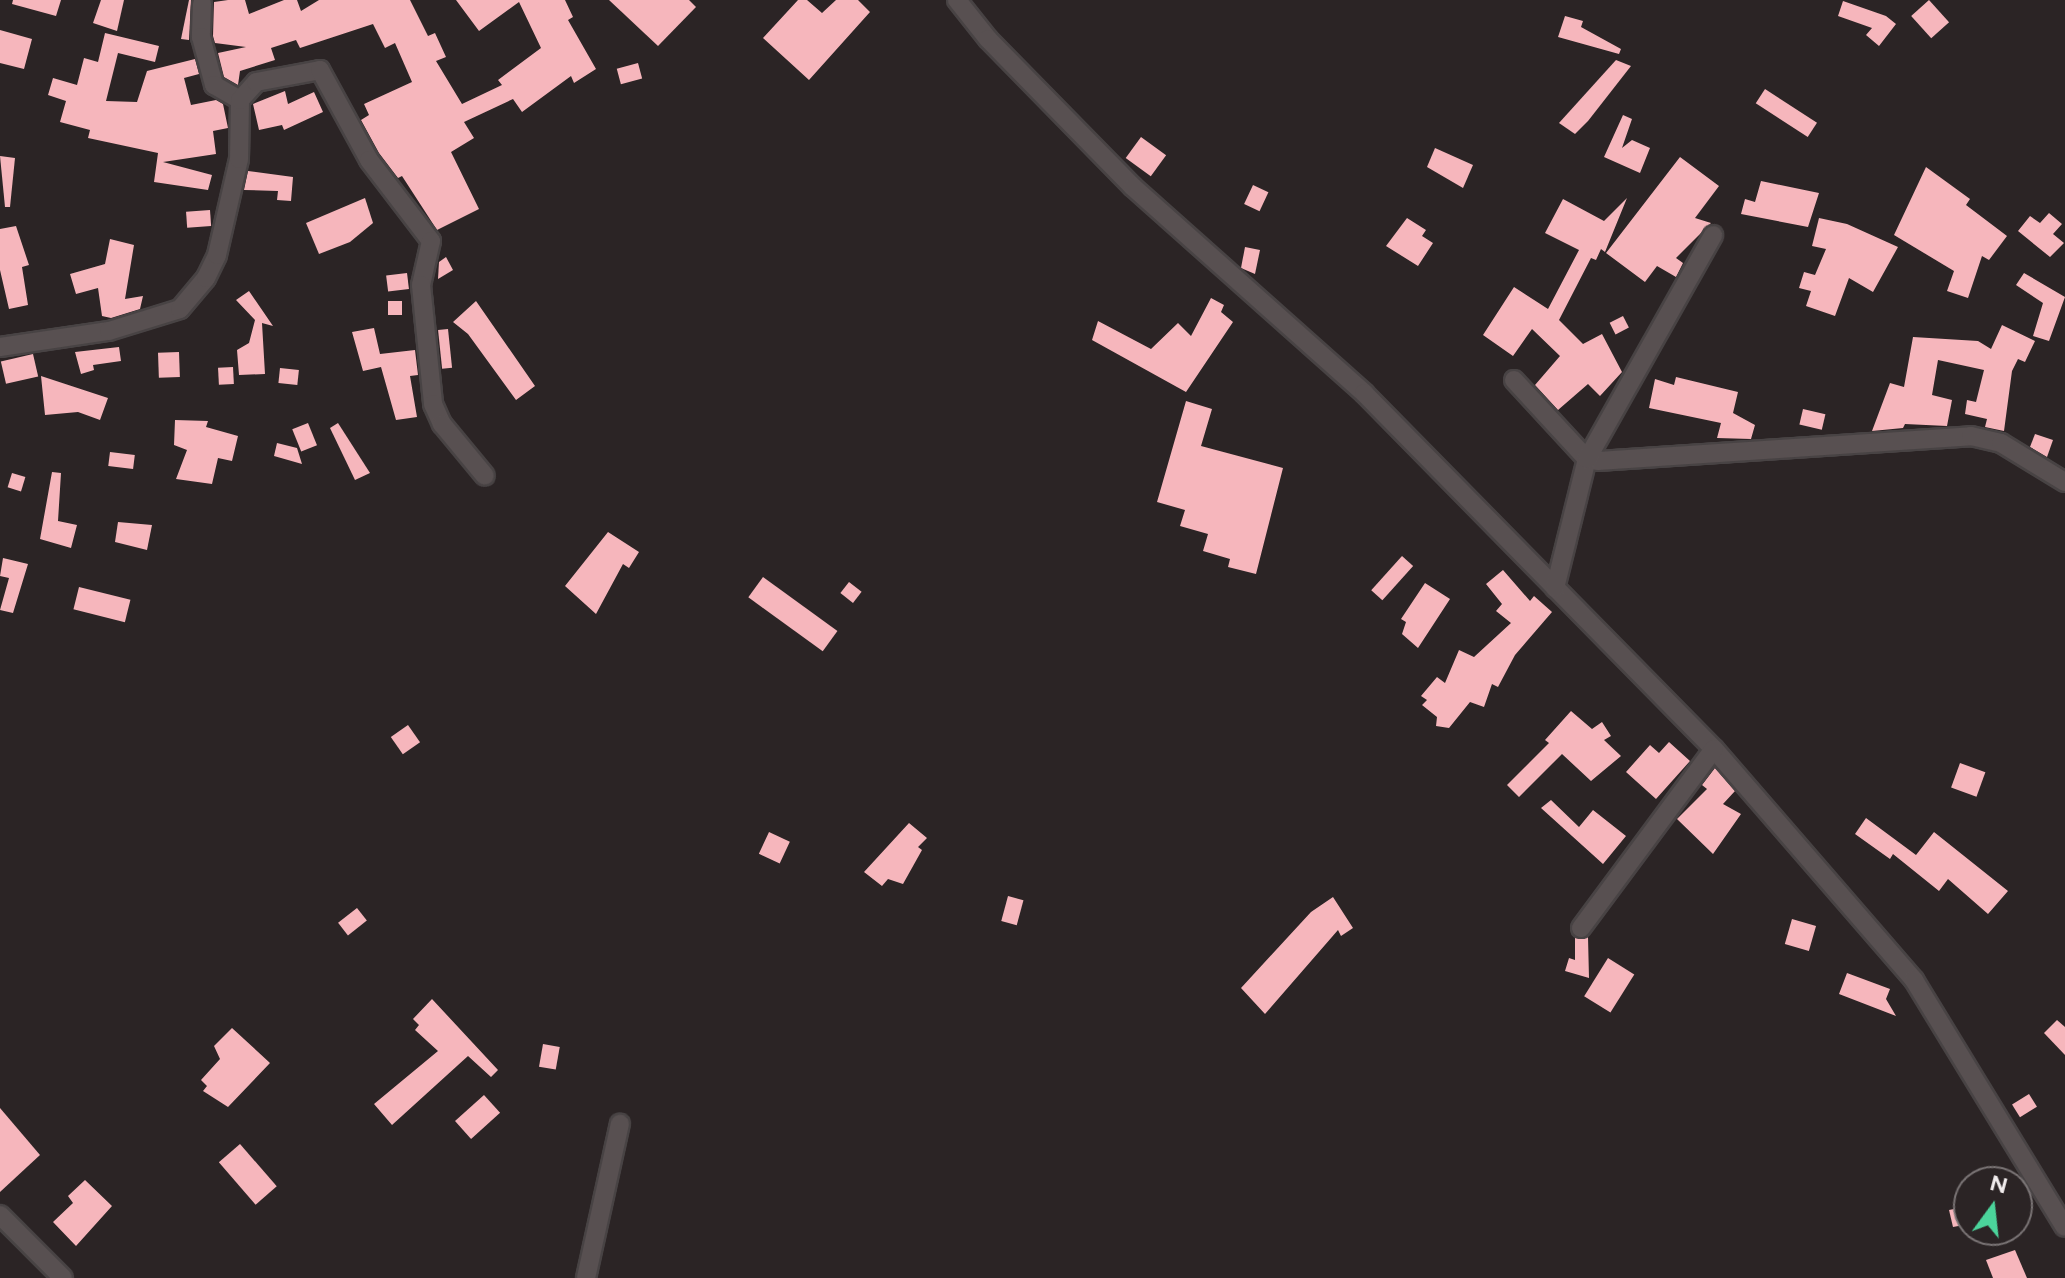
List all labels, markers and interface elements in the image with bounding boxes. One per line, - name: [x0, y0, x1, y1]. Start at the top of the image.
- north arrow: [1953, 1166, 2033, 1246]
- text: N: [1987, 1169, 2011, 1200]

